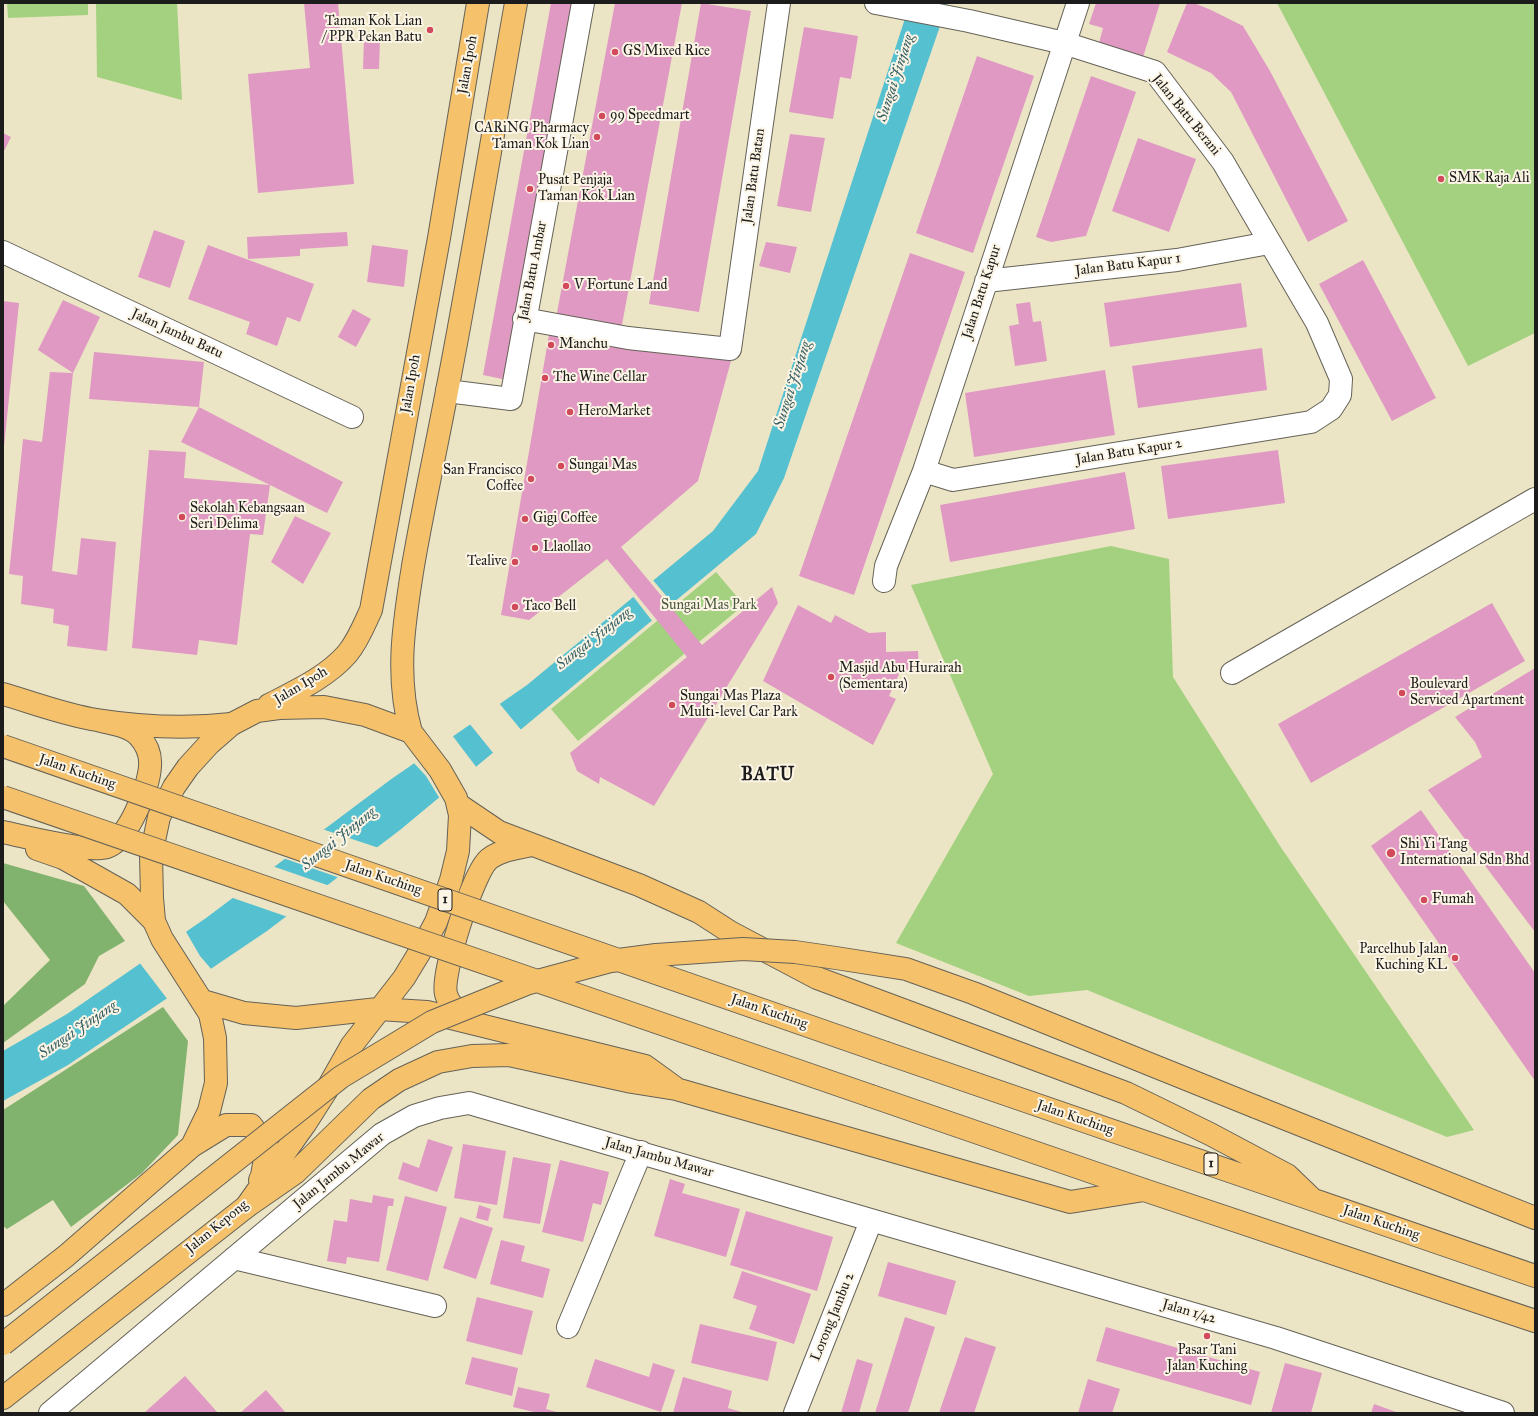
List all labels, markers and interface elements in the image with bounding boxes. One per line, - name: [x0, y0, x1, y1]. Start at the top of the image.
- place label: Taman Kok Lian / PPR Pekan Batu: [322, 14, 422, 46]
- marker: Taman Kok Lian / PPR Pekan Batu: [425, 25, 435, 35]
- water label: Sungai Jinjang: [873, 32, 919, 124]
- street label: Jalan Ipoh: [455, 34, 481, 96]
- place label: GS Mixed Rice: [623, 44, 710, 60]
- marker: GS Mixed Rice: [610, 47, 620, 57]
- street label: Jalan Batu Berani: [1148, 71, 1224, 159]
- place label: 99 Speedmart: [610, 108, 690, 124]
- marker: 99 Speedmart: [597, 111, 607, 121]
- place label: CARiNG Pharmacy Taman Kok Lian: [474, 121, 589, 154]
- street label: Jalan Batu Batan: [739, 127, 769, 225]
- marker: CARiNG Pharmacy Taman Kok Lian: [592, 132, 602, 142]
- place label: SMK Raja Ali: [1449, 171, 1530, 187]
- place label: Pusat Penjaja Taman Kok Lian: [538, 173, 635, 206]
- marker: SMK Raja Ali: [1436, 174, 1446, 184]
- marker: Pusat Penjaja Taman Kok Lian: [525, 184, 535, 194]
- street label: Jalan Batu Ambar: [515, 220, 551, 322]
- street label: Jalan Batu Kapur: [959, 243, 1005, 341]
- street label: Jalan Batu Kapur 1: [1074, 250, 1182, 280]
- place label: V Fortune Land: [574, 278, 668, 294]
- marker: V Fortune Land: [561, 281, 571, 291]
- street label: Jalan Jambu Batu: [128, 305, 226, 363]
- place label: Manchu: [559, 337, 608, 353]
- water label: Sungai Jinjang: [770, 339, 816, 431]
- marker: Manchu: [546, 340, 556, 350]
- street label: Jalan Ipoh: [398, 353, 424, 415]
- place label: The Wine Cellar: [553, 370, 647, 386]
- marker: The Wine Cellar: [540, 373, 550, 383]
- place label: HeroMarket: [578, 404, 651, 420]
- marker: HeroMarket: [565, 407, 575, 417]
- street label: Jalan Batu Kapur 2: [1075, 435, 1183, 469]
- place label: Sungai Mas: [569, 458, 637, 474]
- marker: Sungai Mas: [556, 461, 566, 471]
- place label: San Francisco Coffee: [443, 463, 523, 496]
- marker: San Francisco Coffee: [526, 474, 536, 484]
- place label: Sekolah Kebangsaan Seri Delima: [190, 501, 305, 534]
- place label: Gigi Coffee: [533, 511, 597, 527]
- marker: Sekolah Kebangsaan Seri Delima: [177, 512, 187, 522]
- marker: Gigi Coffee: [520, 514, 530, 524]
- place label: Llaollao: [543, 540, 591, 556]
- marker: Llaollao: [530, 543, 540, 553]
- place label: Tealive: [467, 554, 507, 570]
- marker: Tealive: [510, 557, 520, 567]
- park label: Sungai Mas Park: [661, 598, 757, 614]
- place label: Taco Bell: [523, 599, 576, 615]
- marker: Taco Bell: [510, 602, 520, 612]
- water label: Sungai Jinjang: [553, 604, 635, 674]
- place label: Masjid Abu Hurairah (Sementara): [839, 661, 962, 694]
- street label: Jalan Ipoh: [271, 664, 331, 708]
- marker: Masjid Abu Hurairah (Sementara): [826, 672, 836, 682]
- place label: Boulevard Serviced Apartment: [1410, 677, 1524, 710]
- marker: Boulevard Serviced Apartment: [1397, 688, 1407, 698]
- place label: Sungai Mas Plaza Multi-level Car Park: [680, 689, 798, 722]
- marker: Sungai Mas Plaza Multi-level Car Park: [667, 700, 677, 710]
- street label: Jalan Kuching: [36, 751, 118, 793]
- district label: BATU: [741, 765, 795, 787]
- water label: Sungai Jinjang: [298, 803, 380, 875]
- place label: Shi Yi Tang International Sdn Bhd: [1400, 837, 1529, 870]
- marker: Shi Yi Tang International Sdn Bhd: [1385, 847, 1397, 859]
- street label: Jalan Kuching: [342, 857, 424, 899]
- road number: 1: [438, 889, 452, 911]
- place label: Fumah: [1432, 892, 1474, 908]
- marker: Fumah: [1419, 895, 1429, 905]
- place label: Parcelhub Jalan Kuching KL: [1359, 942, 1447, 974]
- marker: Parcelhub Jalan Kuching KL: [1450, 953, 1460, 963]
- street label: Jalan Kuching: [728, 991, 810, 1033]
- water label: Sungai Jinjang: [35, 997, 121, 1063]
- street label: Jalan Kuching: [1034, 1097, 1116, 1139]
- street label: Jalan Jambu Mawar: [290, 1129, 388, 1213]
- street label: Jalan Jambu Mawar: [603, 1134, 715, 1182]
- road number: 1: [1204, 1153, 1218, 1175]
- street label: Jalan Kepong: [182, 1197, 252, 1257]
- street label: Jalan Kuching: [1340, 1202, 1422, 1244]
- street label: Lorong Jambu 2: [808, 1270, 858, 1364]
- street label: Jalan 1/42: [1160, 1296, 1218, 1328]
- marker: Pasar Tani Jalan Kuching: [1202, 1331, 1212, 1341]
- place label: Pasar Tani Jalan Kuching: [1167, 1343, 1247, 1376]

